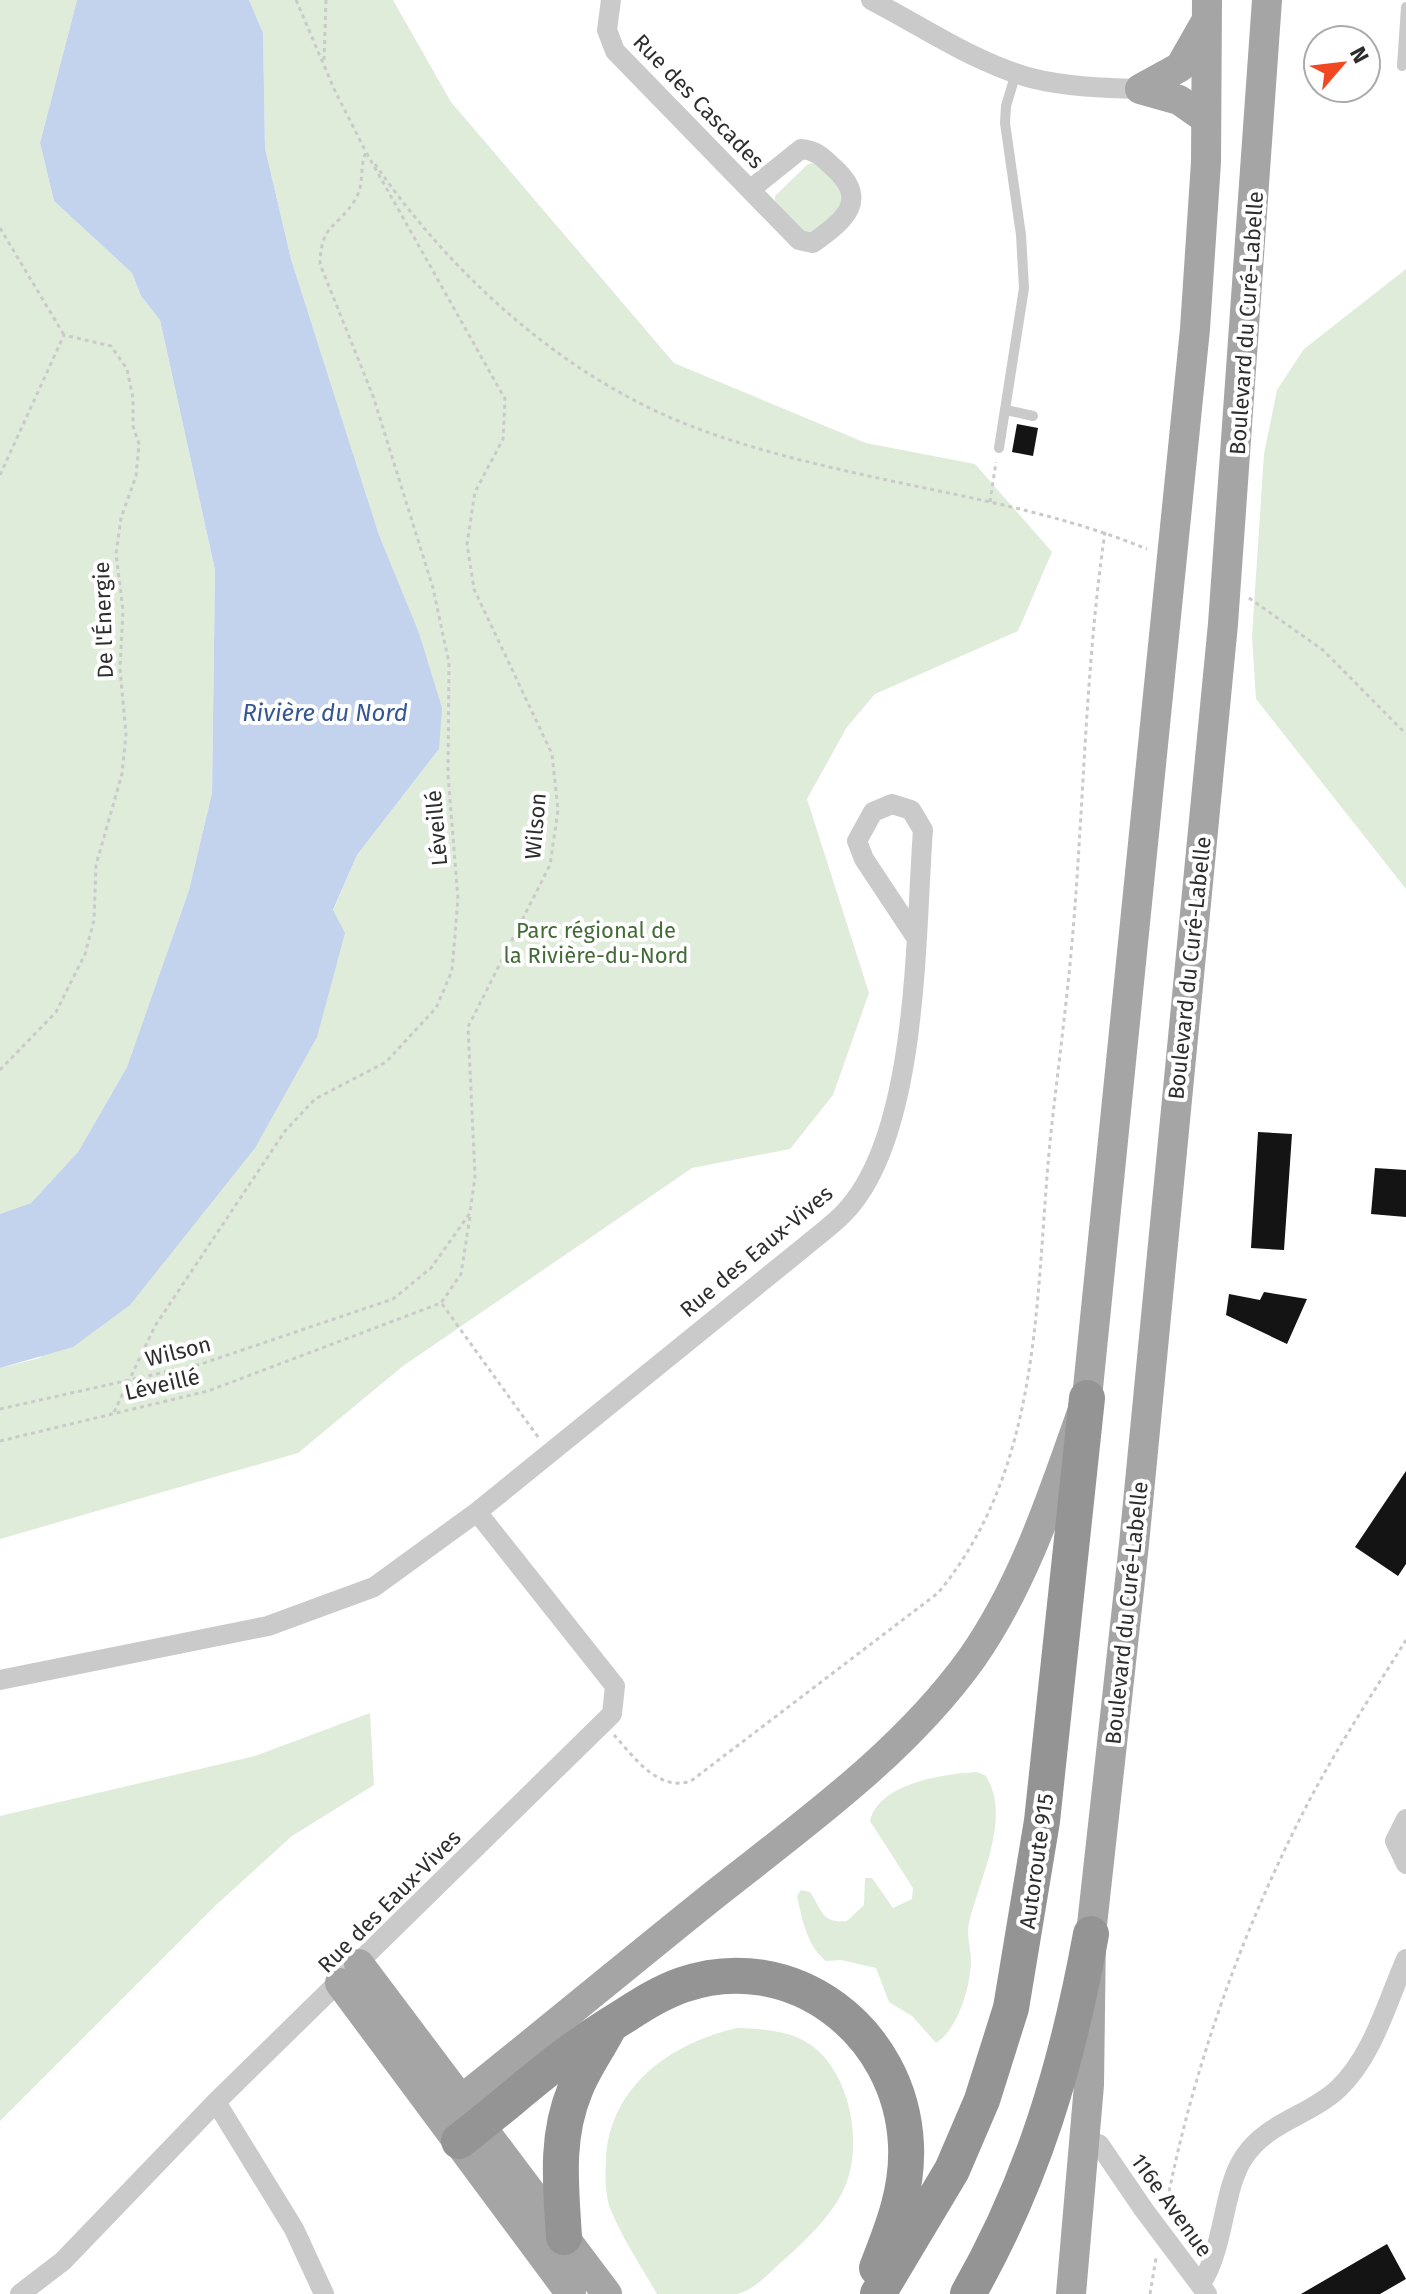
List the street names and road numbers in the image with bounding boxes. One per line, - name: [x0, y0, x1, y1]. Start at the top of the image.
- street label: Rue des Cascades: [627, 28, 770, 174]
- street label: Boulevard du Curé-Labelle: [1224, 190, 1269, 456]
- street label: De l'Énergie: [88, 561, 119, 679]
- street label: Léveillé: [420, 789, 453, 867]
- street label: Wilson: [519, 792, 552, 861]
- street label: Boulevard du Curé-Labelle: [1162, 835, 1217, 1101]
- street label: Rue des Eaux-Vives: [674, 1180, 838, 1323]
- street label: Wilson: [142, 1330, 214, 1373]
- street label: Léveillé: [122, 1363, 202, 1406]
- street label: Boulevard du Curé-Labelle: [1099, 1480, 1154, 1746]
- street label: Autoroute 915: [1014, 1792, 1059, 1931]
- street label: Rue des Eaux-Vives: [312, 1824, 466, 1978]
- street label: 116e Avenue: [1125, 2148, 1218, 2262]

